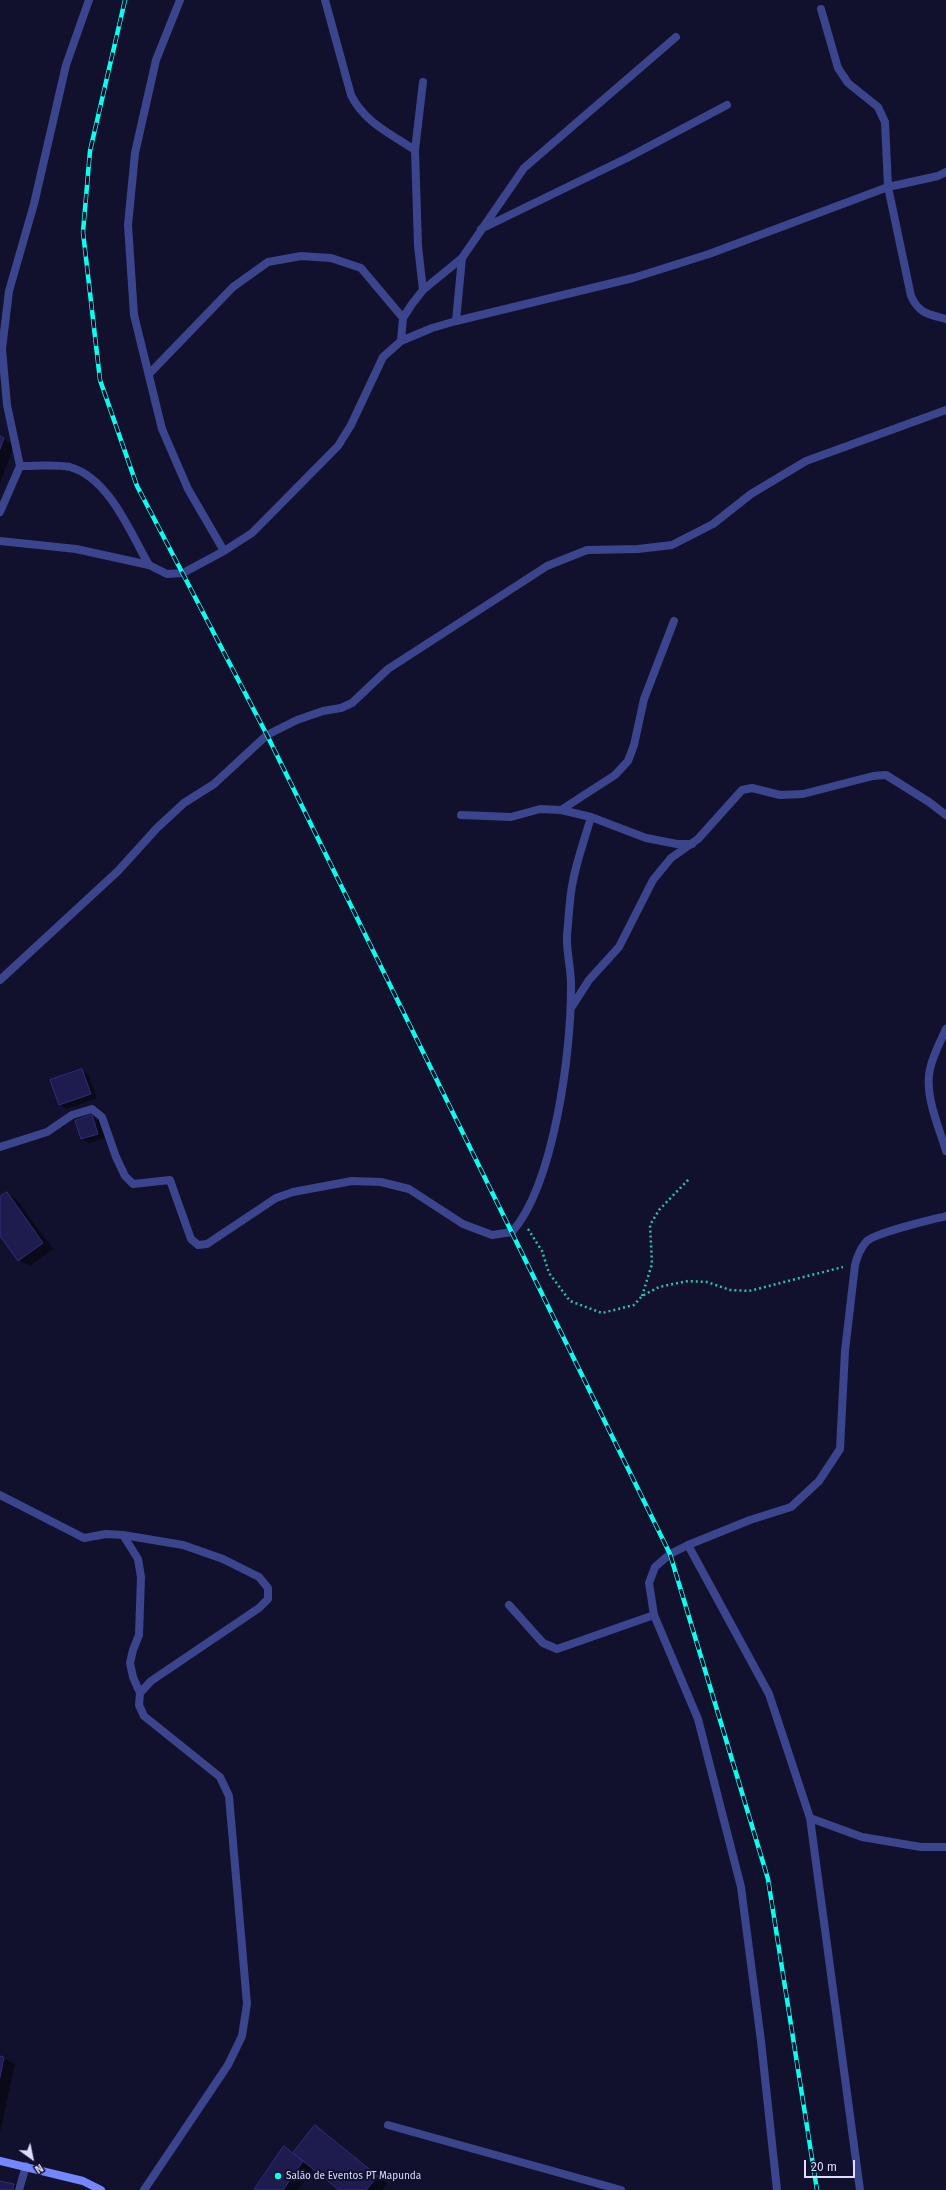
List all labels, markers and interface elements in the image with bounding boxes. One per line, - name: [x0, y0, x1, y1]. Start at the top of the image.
- north arrow: [12, 2138, 52, 2178]
- scale bar: [806, 2152, 857, 2178]
- text: 20 m: [811, 2160, 837, 2174]
- text: N: [32, 2161, 45, 2176]
- place label: Salão de Eventos PT Mapunda: [286, 2170, 421, 2182]
- marker: Salão de Eventos PT Mapunda: [273, 2171, 283, 2181]

